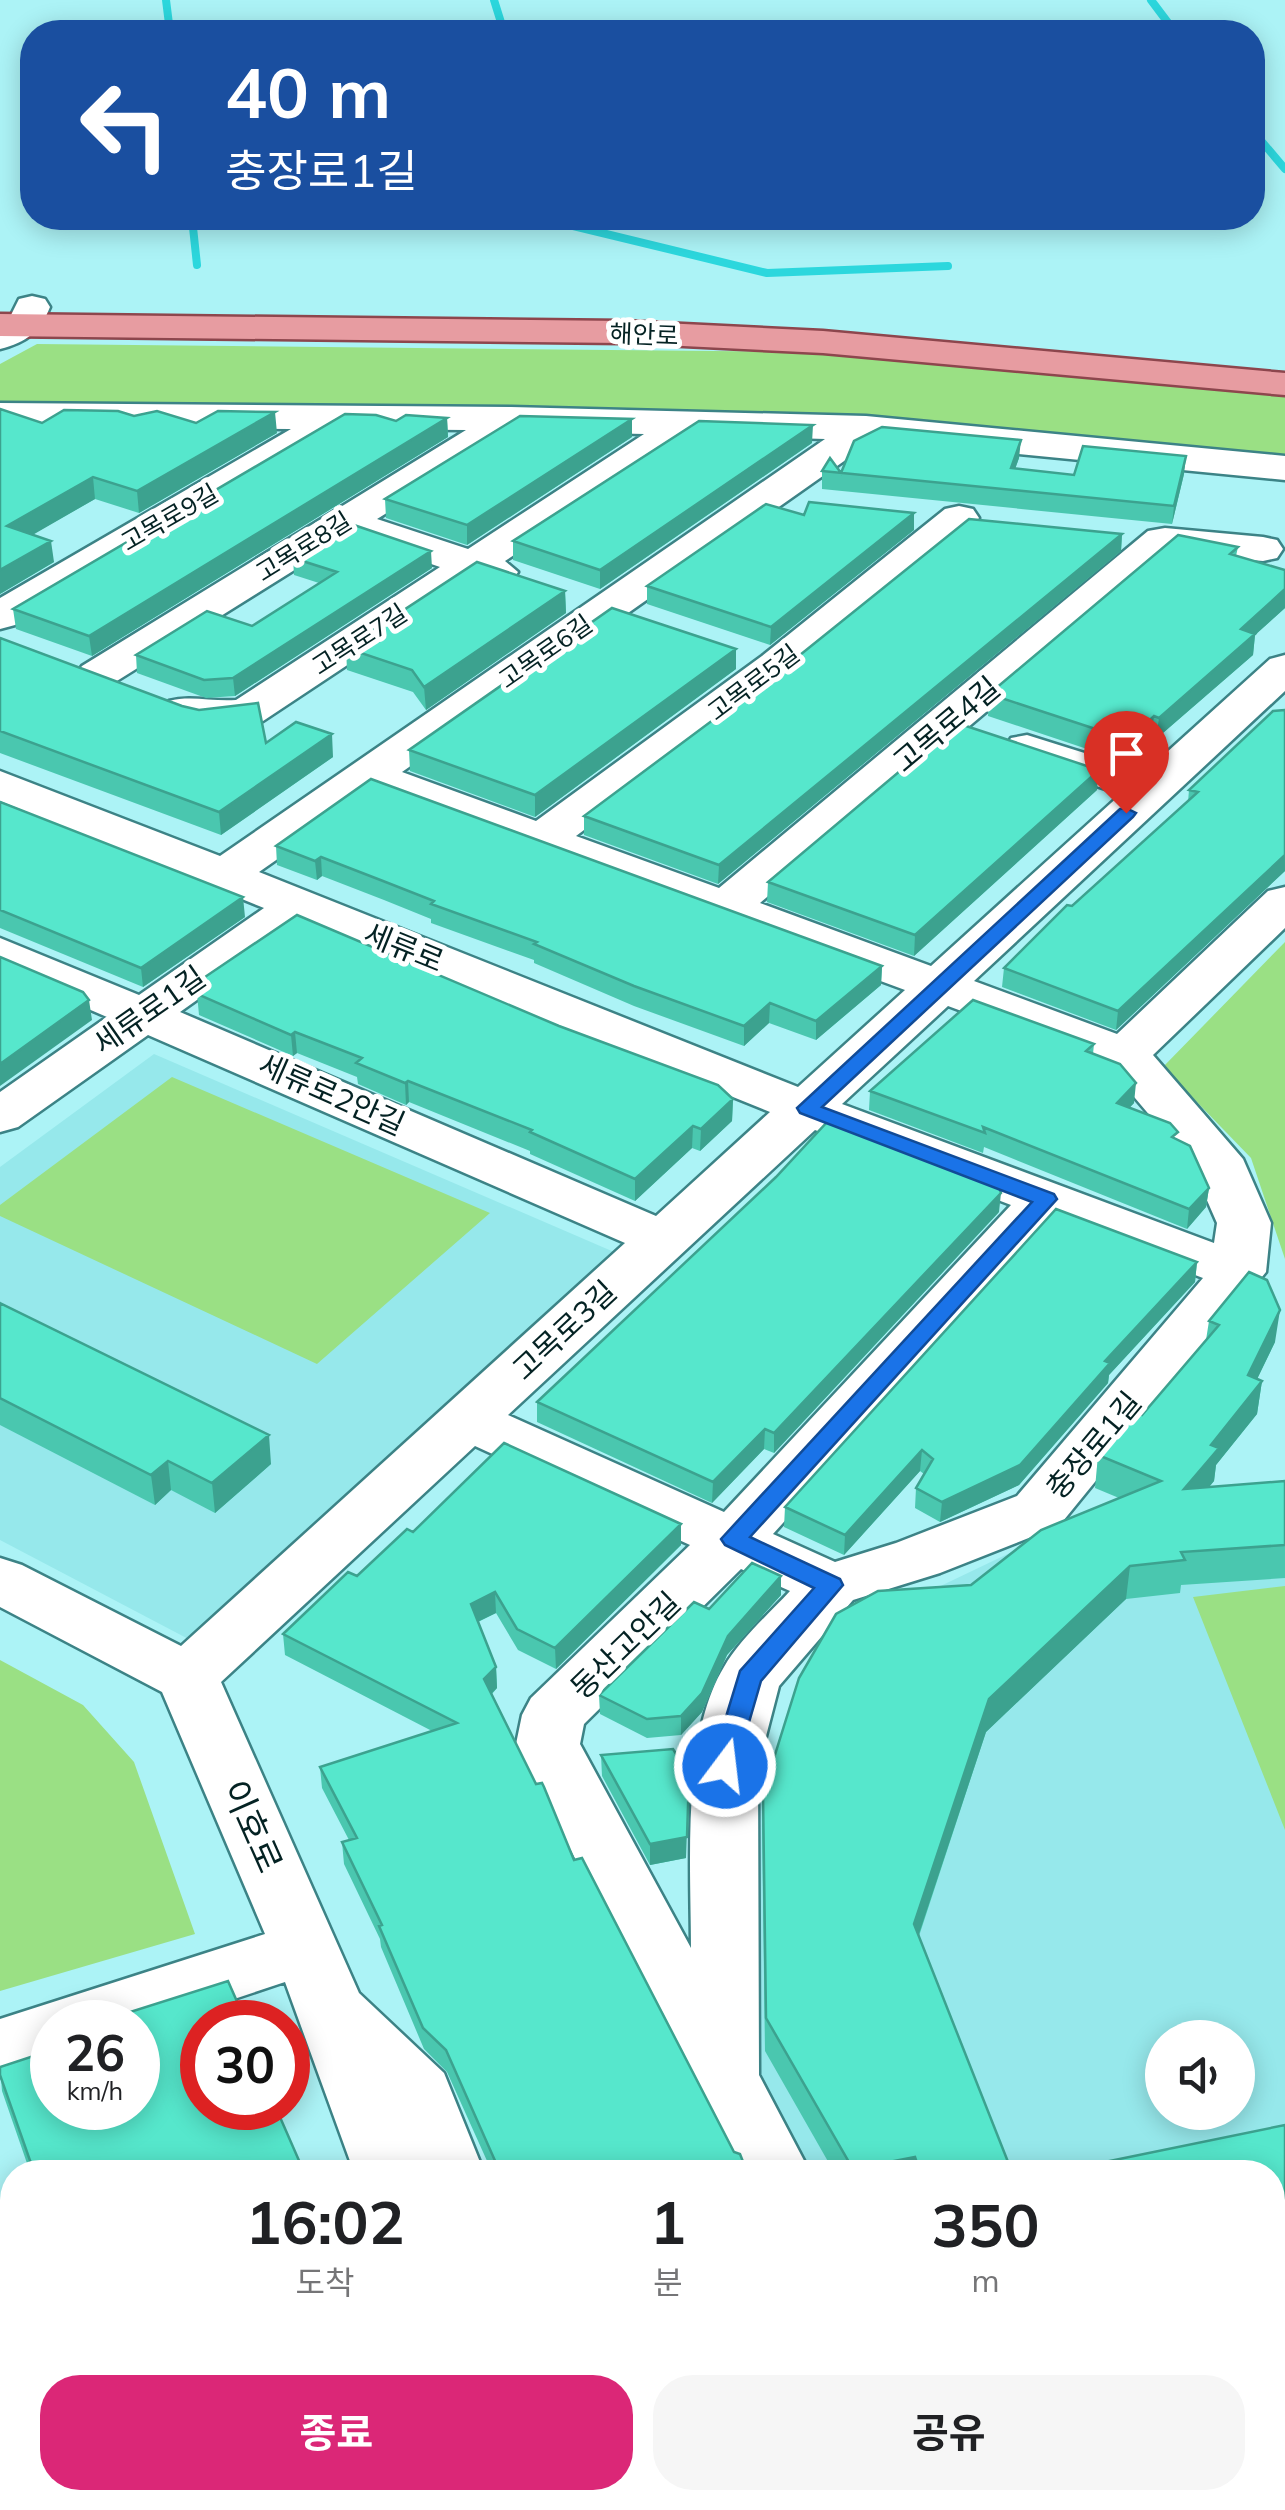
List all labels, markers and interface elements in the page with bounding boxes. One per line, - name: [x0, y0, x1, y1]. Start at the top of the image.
- text: 40 m: [225, 48, 391, 136]
- icon: left: [60, 60, 190, 190]
- text: 충장로1길: [225, 142, 418, 198]
- street label: 해안로: [609, 317, 679, 351]
- street label: 고목로9길: [115, 477, 223, 557]
- street label: 고목로8길: [249, 505, 357, 587]
- street label: 고목로7길: [306, 597, 412, 681]
- street label: 고목로6길: [492, 608, 598, 694]
- street label: 고목로5길: [701, 637, 805, 727]
- street label: 고목로4길: [885, 668, 1007, 780]
- pin: [1084, 711, 1169, 814]
- icon: arrive: [1099, 726, 1154, 781]
- street label: 세류로: [358, 914, 450, 980]
- street label: 세류로1길: [86, 958, 212, 1062]
- street label: 세류로2안길: [253, 1045, 411, 1143]
- street label: 고목로3길: [504, 1272, 624, 1388]
- street label: 충장로1길: [1037, 1384, 1149, 1506]
- street label: 동산고안길: [562, 1583, 688, 1707]
- position arrow: [673, 1714, 777, 1818]
- street label: 이호로: [213, 1773, 293, 1879]
- speed limit sign: 30: [180, 2000, 310, 2130]
- map controls: [1145, 2020, 1255, 2130]
- button: sound: [1145, 2020, 1255, 2130]
- text: 26: [65, 2021, 125, 2084]
- text: km/h: [67, 2075, 123, 2106]
- text: 16:02: [246, 2184, 404, 2259]
- text: 1: [650, 2184, 686, 2259]
- text: 350: [931, 2187, 1039, 2262]
- text: m: [971, 2260, 999, 2300]
- text: 도착: [296, 2262, 354, 2302]
- text: 분: [653, 2262, 683, 2302]
- button: 종료: [40, 2375, 633, 2490]
- button: 공유: [653, 2375, 1245, 2490]

